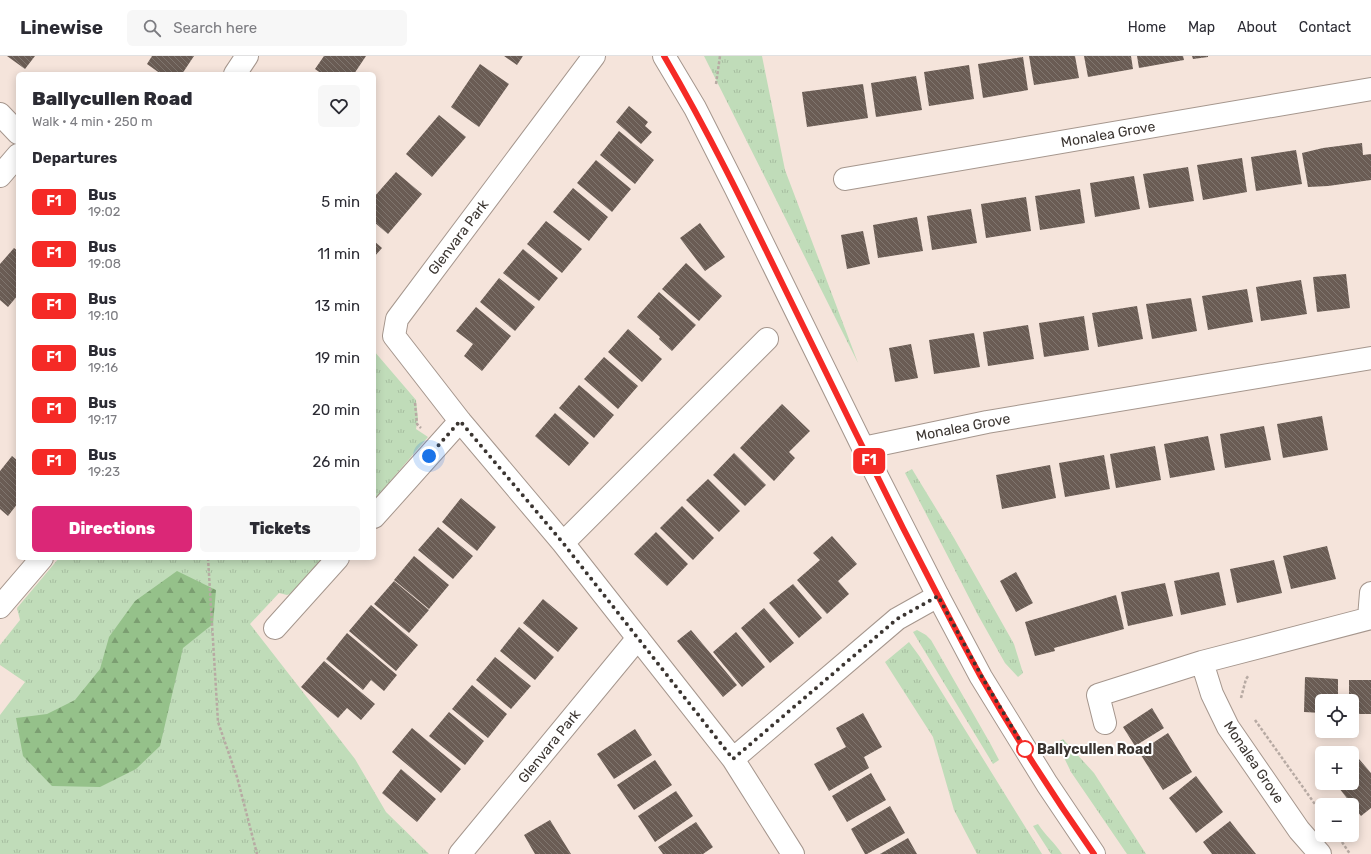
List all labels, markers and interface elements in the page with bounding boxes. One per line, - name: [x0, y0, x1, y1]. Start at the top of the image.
- search box: [127, 10, 407, 46]
- text: Linewise: [20, 16, 103, 39]
- icon: search: [141, 17, 163, 39]
- text: Search here: [173, 19, 257, 37]
- text: Home: [1128, 19, 1166, 36]
- text: Map: [1188, 19, 1215, 36]
- text: About: [1237, 19, 1277, 36]
- text: Contact: [1299, 19, 1351, 36]
- button: heart: [318, 85, 360, 127]
- text: Ballycullen Road: [32, 87, 193, 110]
- text: Walk · 4 min · 250 m: [32, 114, 153, 129]
- street label: Monalea Grove: [1060, 118, 1157, 151]
- text: Departures: [32, 149, 117, 167]
- text: Bus: [88, 186, 116, 204]
- text: F1: [46, 193, 62, 210]
- text: 5 min: [321, 193, 360, 211]
- street label: Glenvara Park: [425, 196, 493, 278]
- text: 19:02: [88, 204, 121, 219]
- text: Bus: [88, 238, 116, 256]
- text: F1: [46, 245, 62, 262]
- text: 11 min: [317, 245, 360, 263]
- text: 19:08: [88, 256, 121, 271]
- text: Bus: [88, 290, 116, 308]
- text: F1: [46, 297, 62, 314]
- text: 13 min: [315, 297, 360, 315]
- text: 19:10: [88, 308, 118, 323]
- text: Bus: [88, 342, 116, 360]
- text: F1: [46, 349, 62, 366]
- text: 19 min: [315, 349, 360, 367]
- text: 19:16: [88, 360, 118, 375]
- text: Bus: [88, 394, 116, 412]
- text: F1: [46, 401, 62, 418]
- text: 20 min: [312, 401, 360, 419]
- street label: Monalea Grove: [915, 410, 1012, 445]
- text: 19:17: [88, 412, 117, 427]
- text: Bus: [88, 446, 116, 464]
- your location: [419, 446, 439, 466]
- line badge: F1: [851, 448, 887, 474]
- text: F1: [861, 452, 877, 469]
- text: F1: [46, 453, 62, 470]
- text: 26 min: [312, 453, 360, 471]
- text: 19:23: [88, 464, 120, 479]
- button: Directions: [32, 506, 192, 552]
- button: Tickets: [200, 506, 360, 552]
- map controls: [1315, 694, 1359, 842]
- button: locate: [1315, 694, 1359, 738]
- street label: Glenvara Park: [515, 705, 585, 787]
- street label: Monalea Grove: [1220, 718, 1287, 807]
- marker: Ballycullen Road: [1016, 740, 1034, 758]
- place label: Ballycullen Road: [1037, 741, 1152, 758]
- button: +: [1315, 746, 1359, 790]
- button: −: [1315, 798, 1359, 842]

